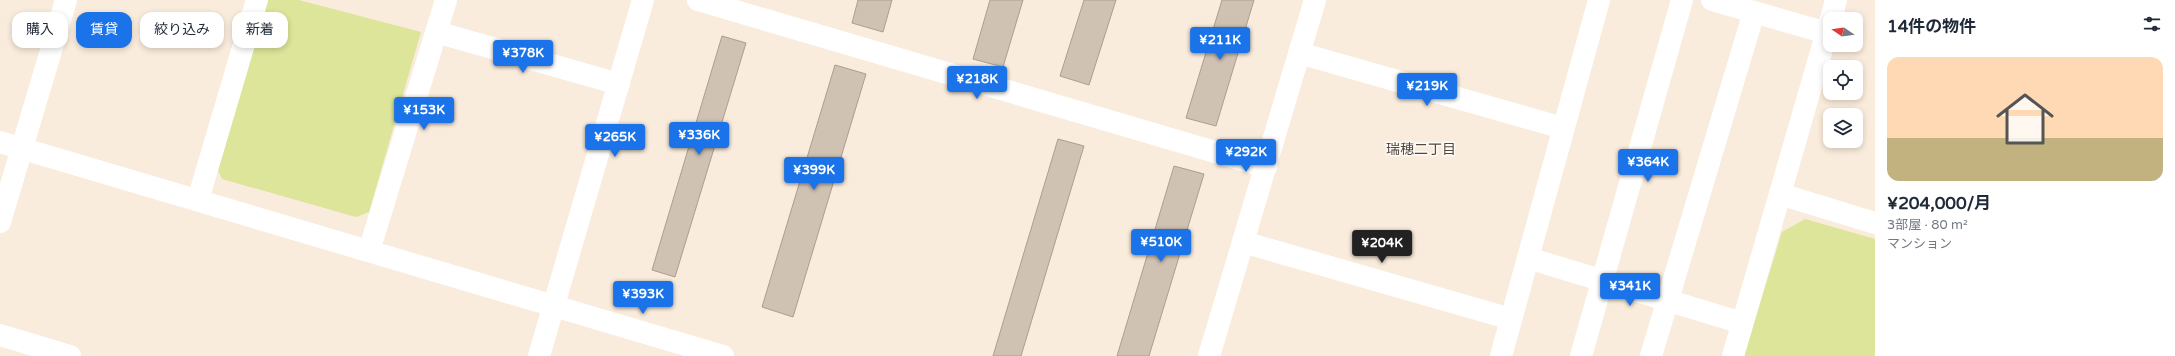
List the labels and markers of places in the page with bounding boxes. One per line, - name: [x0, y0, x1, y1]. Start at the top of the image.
- pin: ¥211K: [1192, 27, 1248, 61]
- pin: ¥378K: [495, 40, 551, 74]
- pin: ¥218K: [949, 66, 1005, 100]
- pin: ¥219K: [1399, 73, 1455, 107]
- pin: ¥153K: [396, 97, 452, 131]
- pin: ¥336K: [671, 122, 727, 156]
- pin: ¥265K: [587, 124, 643, 158]
- pin: ¥292K: [1218, 139, 1274, 173]
- pin: ¥364K: [1620, 149, 1676, 183]
- pin: ¥399K: [786, 157, 842, 191]
- pin: ¥510K: [1133, 229, 1189, 263]
- pin: ¥204K: [1354, 230, 1410, 264]
- pin: ¥341K: [1602, 273, 1658, 307]
- pin: ¥393K: [615, 281, 671, 315]

